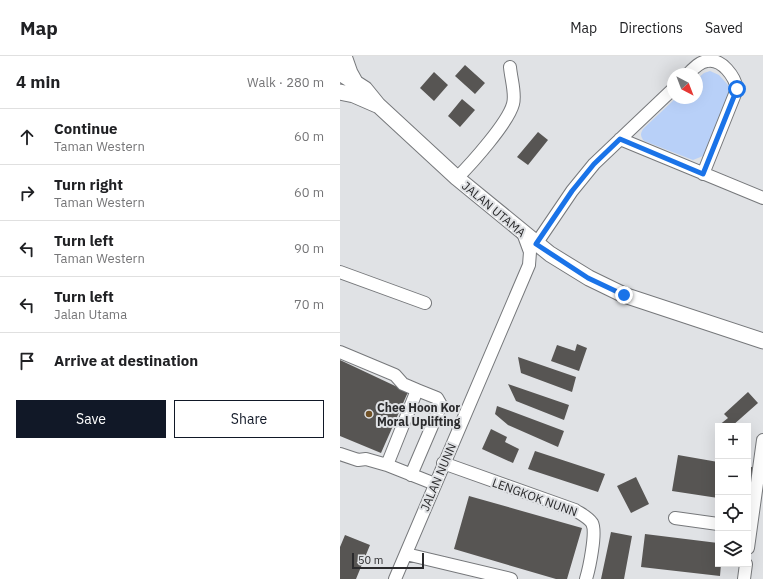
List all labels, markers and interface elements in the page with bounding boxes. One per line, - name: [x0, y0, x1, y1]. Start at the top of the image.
- text: Map: [20, 16, 58, 40]
- text: Map: [570, 19, 597, 37]
- text: Directions: [619, 19, 683, 37]
- text: Saved: [705, 19, 743, 37]
- north arrow: [667, 68, 703, 104]
- text: 4 min: [16, 71, 60, 93]
- text: Walk · 280 m: [247, 74, 324, 91]
- route start: [728, 80, 746, 98]
- text: Continue: [54, 119, 118, 138]
- icon: ahead: [16, 126, 38, 148]
- text: 60 m: [294, 128, 324, 145]
- text: Taman Western: [54, 138, 145, 155]
- text: Turn right: [54, 175, 123, 194]
- street label: JALAN UTAMA: [459, 178, 529, 240]
- icon: right: [16, 182, 38, 204]
- text: 60 m: [294, 184, 324, 201]
- text: Taman Western: [54, 194, 145, 211]
- text: Turn left: [54, 231, 114, 250]
- icon: left: [16, 238, 38, 260]
- text: 90 m: [294, 240, 324, 257]
- text: Taman Western: [54, 250, 145, 267]
- route end: [615, 286, 633, 304]
- text: Turn left: [54, 287, 114, 306]
- icon: left: [16, 294, 38, 316]
- text: 70 m: [294, 296, 324, 313]
- text: Jalan Utama: [54, 306, 127, 323]
- icon: arrive: [16, 350, 38, 372]
- text: Arrive at destination: [54, 351, 198, 370]
- button: Save: [16, 400, 166, 438]
- button: Share: [174, 400, 324, 438]
- place label: Chee Hoon Kor Moral Uplifting: [377, 400, 461, 429]
- marker: Chee Hoon Kor Moral Uplifting: [364, 409, 374, 419]
- map controls: [715, 423, 751, 567]
- button: +: [715, 423, 751, 459]
- street label: JALAN NUNN: [417, 441, 459, 513]
- button: −: [715, 459, 751, 495]
- street label: LENGKOK NUNN: [490, 475, 580, 519]
- button: locate: [715, 495, 751, 531]
- button: layers: [715, 531, 751, 567]
- scale bar: [352, 551, 424, 570]
- text: 50 m: [358, 553, 383, 567]

